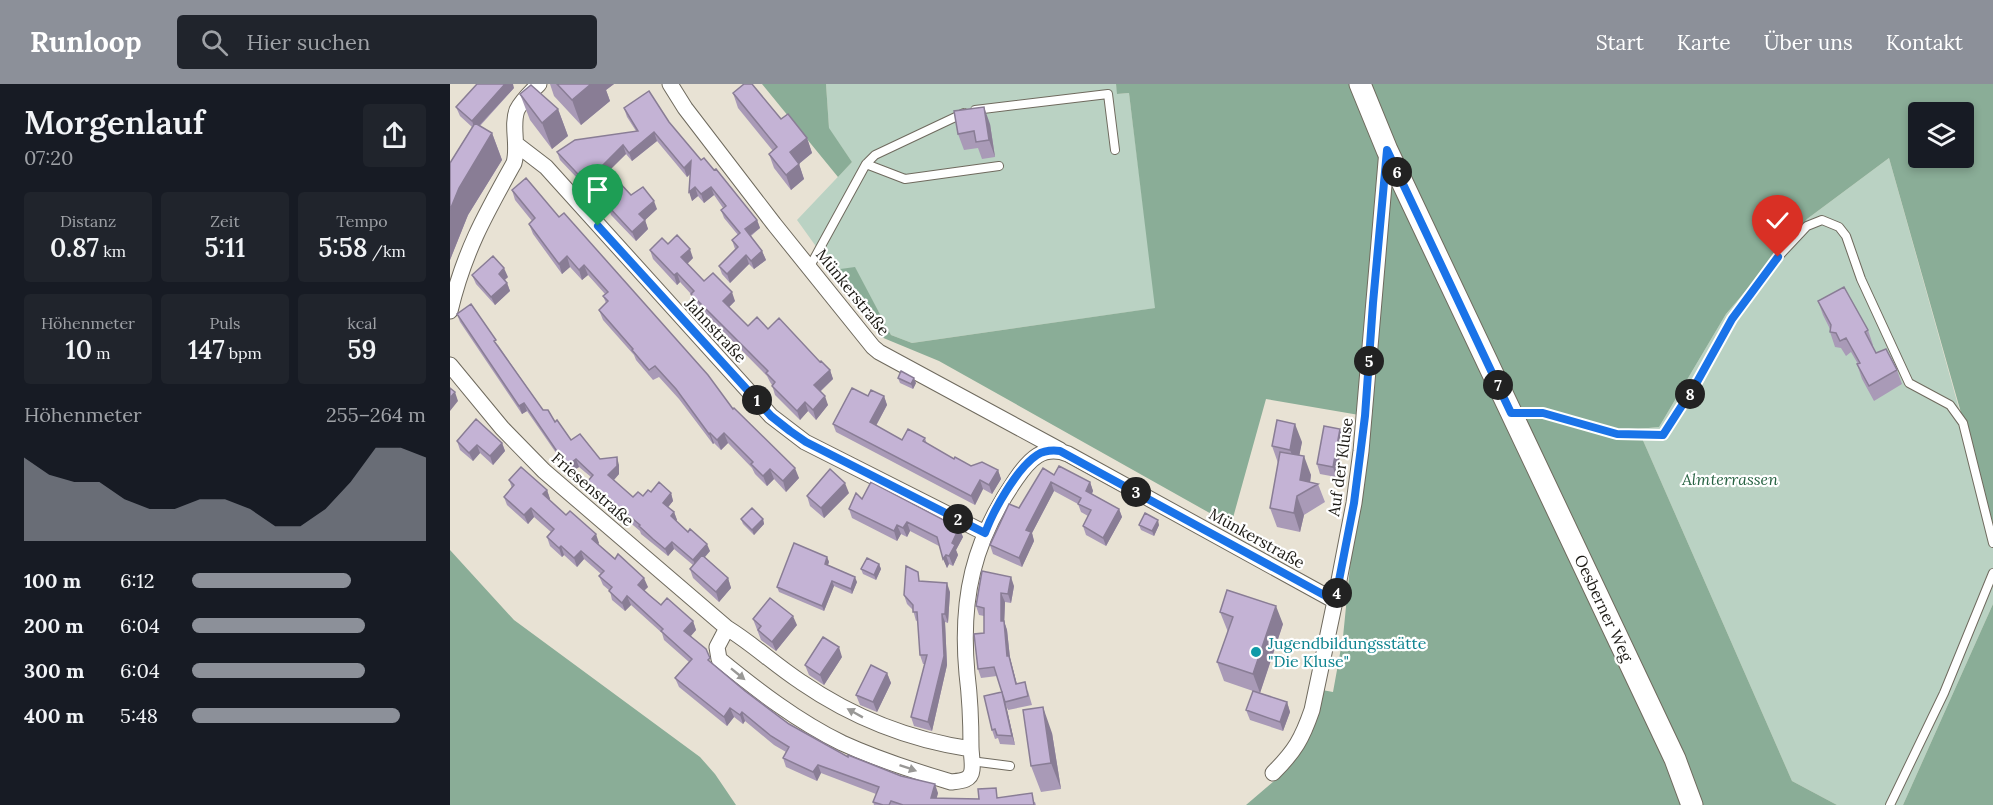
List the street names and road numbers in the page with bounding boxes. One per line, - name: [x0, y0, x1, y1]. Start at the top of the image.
- street label: Münkerstraße: [812, 244, 894, 340]
- street label: Jahnstraße: [680, 293, 751, 367]
- street label: Auf der Kluse: [1323, 416, 1357, 519]
- street label: Friesenstraße: [548, 448, 639, 530]
- street label: Münkerstraße: [1206, 503, 1309, 573]
- street label: Oesberner Weg: [1570, 551, 1638, 666]

